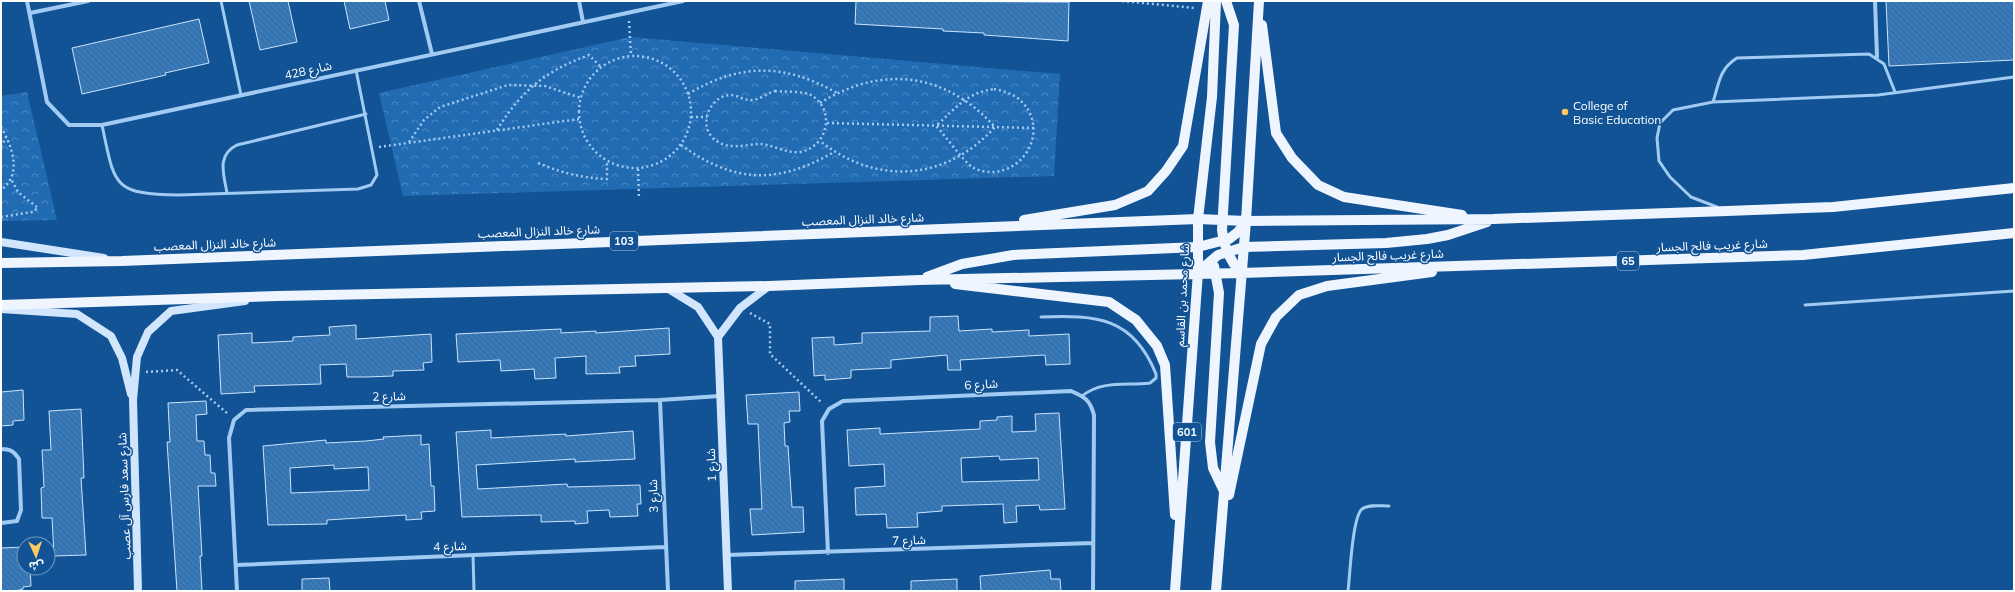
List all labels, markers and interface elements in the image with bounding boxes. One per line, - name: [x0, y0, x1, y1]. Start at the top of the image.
- street label: شارع 428: [283, 58, 334, 84]
- place label: College of Basic Education: [1573, 98, 1661, 127]
- marker: College of Basic Education: [1560, 107, 1570, 117]
- street label: شارع خالد النزال المعصب: [802, 209, 924, 231]
- street label: شارع خالد النزال المعصب: [478, 221, 600, 243]
- road number: 103: [610, 232, 638, 250]
- street label: شارع خالد النزال المعصب: [154, 234, 276, 256]
- street label: شارع غريب فالح الجسار: [1655, 236, 1768, 256]
- street label: شارع محمد بن القاسم: [1172, 243, 1194, 347]
- street label: شارع غريب فالح الجسار: [1331, 246, 1444, 266]
- road number: 65: [1617, 252, 1639, 270]
- street label: شارع 6: [964, 376, 998, 394]
- street label: شارع 2: [372, 388, 406, 406]
- road number: 601: [1173, 423, 1201, 441]
- street label: شارع سعد فارس آل عصب: [114, 432, 136, 560]
- street label: شارع 1: [703, 448, 721, 482]
- street label: شارع 3: [645, 479, 663, 513]
- street label: شارع 7: [892, 532, 926, 550]
- north arrow: [16, 536, 56, 576]
- street label: شارع 4: [433, 538, 467, 556]
- text: ش: [29, 559, 44, 573]

